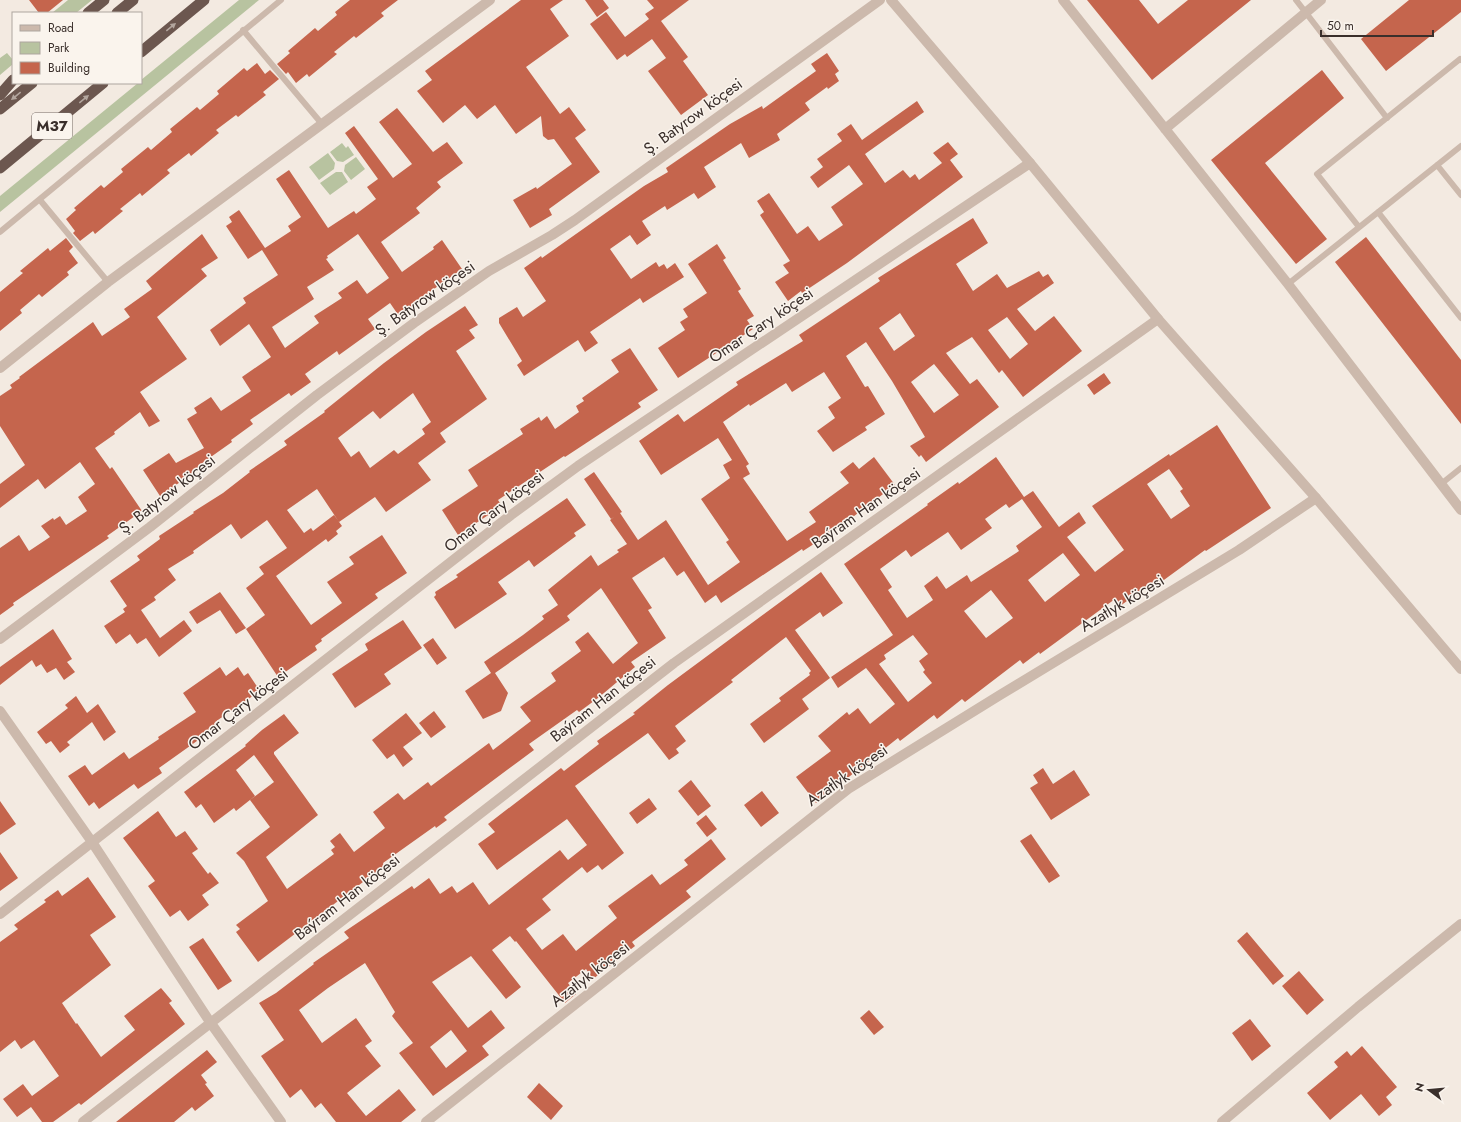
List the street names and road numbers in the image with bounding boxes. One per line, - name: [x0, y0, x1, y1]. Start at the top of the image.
- street label: Ş. Batyrow köçesi: [639, 72, 747, 160]
- road number: M37: [32, 113, 72, 139]
- street label: Ş. Batyrow köçesi: [370, 255, 480, 341]
- street label: Omar Çary köçesi: [704, 281, 818, 369]
- street label: Ş. Batyrow köçesi: [114, 449, 220, 539]
- street label: Baýram Han köçesi: [807, 462, 925, 554]
- street label: Omar Çary köçesi: [439, 465, 549, 557]
- street label: Azatlyk köçesi: [1075, 569, 1169, 637]
- street label: Baýram Han köçesi: [545, 650, 661, 748]
- street label: Omar Çary köçesi: [183, 663, 293, 755]
- street label: Azatlyk köçesi: [802, 738, 892, 812]
- street label: Baýram Han köçesi: [289, 848, 405, 946]
- street label: Azatlyk köçesi: [546, 936, 634, 1012]

